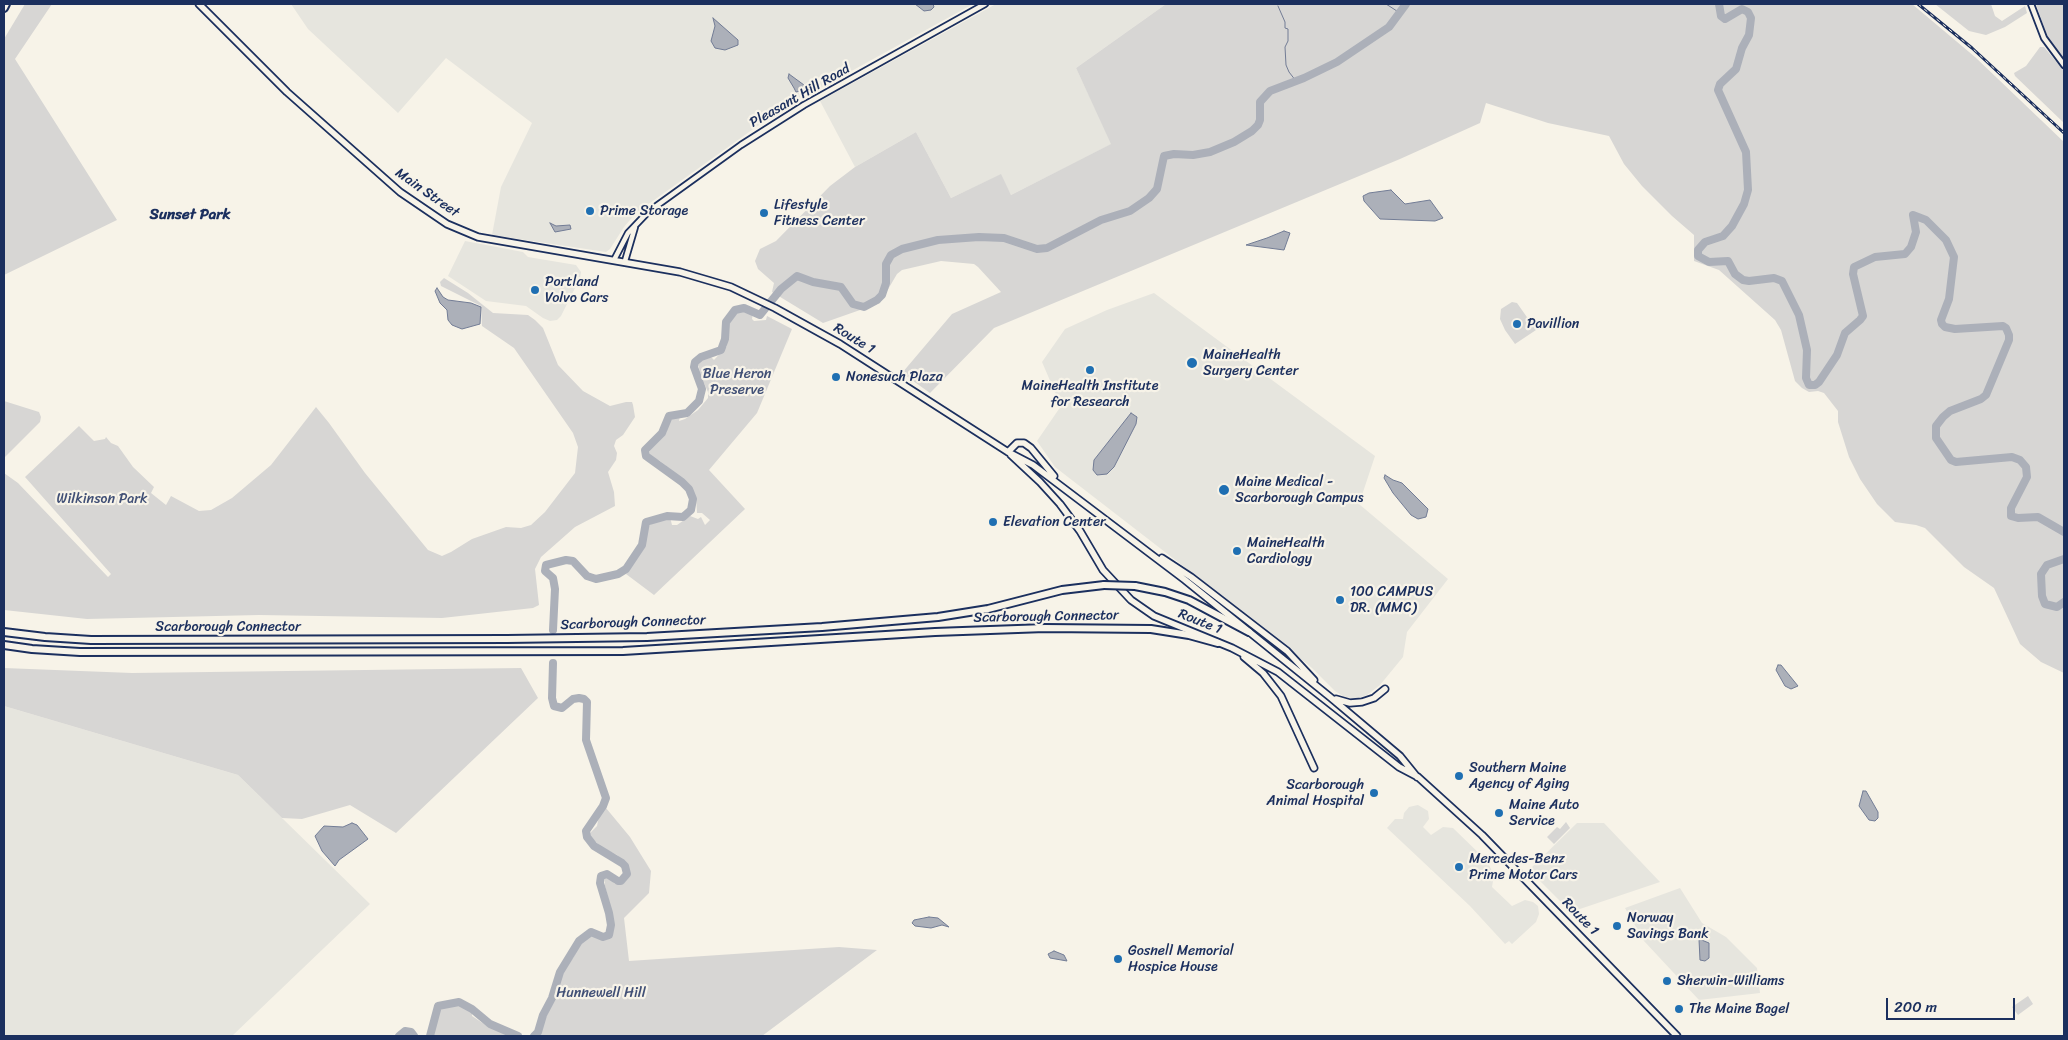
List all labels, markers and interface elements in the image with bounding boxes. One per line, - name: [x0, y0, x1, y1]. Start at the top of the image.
- street label: Pleasant Hill Road: [747, 60, 853, 132]
- street label: Main Street: [392, 165, 462, 221]
- place label: Lifestyle Fitness Center: [774, 197, 865, 230]
- place label: Prime Storage: [600, 203, 688, 219]
- marker: Prime Storage: [584, 205, 596, 217]
- district label: Sunset Park: [150, 206, 230, 224]
- marker: Lifestyle Fitness Center: [758, 207, 770, 219]
- place label: Portland Volvo Cars: [545, 274, 608, 306]
- marker: Portland Volvo Cars: [529, 284, 541, 296]
- place label: Pavillion: [1527, 316, 1579, 332]
- marker: Pavillion: [1511, 318, 1523, 330]
- street label: Route 1: [830, 320, 878, 358]
- place label: MaineHealth Surgery Center: [1203, 347, 1298, 380]
- marker: MaineHealth Surgery Center: [1185, 356, 1199, 370]
- marker: MaineHealth Institute for Research: [1084, 364, 1096, 376]
- park label: Blue Heron Preserve: [703, 366, 771, 398]
- place label: Nonesuch Plaza: [846, 369, 943, 385]
- marker: Nonesuch Plaza: [830, 371, 842, 383]
- place label: MaineHealth Institute for Research: [1022, 378, 1158, 411]
- place label: Maine Medical - Scarborough Campus: [1235, 474, 1364, 507]
- marker: Maine Medical - Scarborough Campus: [1217, 483, 1231, 497]
- park label: Wilkinson Park: [57, 491, 147, 507]
- place label: Elevation Center: [1003, 514, 1106, 530]
- marker: Elevation Center: [987, 516, 999, 528]
- place label: MaineHealth Cardiology: [1247, 535, 1325, 568]
- marker: MaineHealth Cardiology: [1231, 545, 1243, 557]
- place label: 100 CAMPUS DR. (MMC): [1350, 584, 1433, 616]
- marker: 100 CAMPUS DR. (MMC): [1334, 594, 1346, 606]
- street label: Route 1: [1176, 606, 1224, 638]
- street label: Scarborough Connector: [973, 607, 1119, 627]
- street label: Scarborough Connector: [560, 612, 706, 634]
- street label: Scarborough Connector: [155, 619, 301, 635]
- place label: Southern Maine Agency of Aging: [1469, 760, 1570, 792]
- marker: Southern Maine Agency of Aging: [1453, 770, 1465, 782]
- place label: Scarborough Animal Hospital: [1267, 777, 1364, 810]
- marker: Scarborough Animal Hospital: [1368, 787, 1380, 799]
- place label: Maine Auto Service: [1509, 797, 1579, 830]
- marker: Maine Auto Service: [1493, 807, 1505, 819]
- place label: Mercedes-Benz Prime Motor Cars: [1469, 851, 1578, 884]
- marker: Mercedes-Benz Prime Motor Cars: [1453, 861, 1465, 873]
- street label: Route 1: [1558, 895, 1602, 939]
- place label: Norway Savings Bank: [1627, 910, 1709, 942]
- marker: Norway Savings Bank: [1611, 920, 1623, 932]
- place label: Gosnell Memorial Hospice House: [1128, 943, 1234, 976]
- marker: Gosnell Memorial Hospice House: [1112, 953, 1124, 965]
- place label: Sherwin-Williams: [1677, 973, 1784, 989]
- marker: Sherwin-Williams: [1661, 975, 1673, 987]
- park label: Hunnewell Hill: [556, 985, 646, 1001]
- scale bar: [1888, 988, 2017, 1020]
- text: 200 m: [1894, 994, 1937, 1020]
- place label: The Maine Bagel: [1689, 1001, 1789, 1017]
- marker: The Maine Bagel: [1673, 1003, 1685, 1015]

